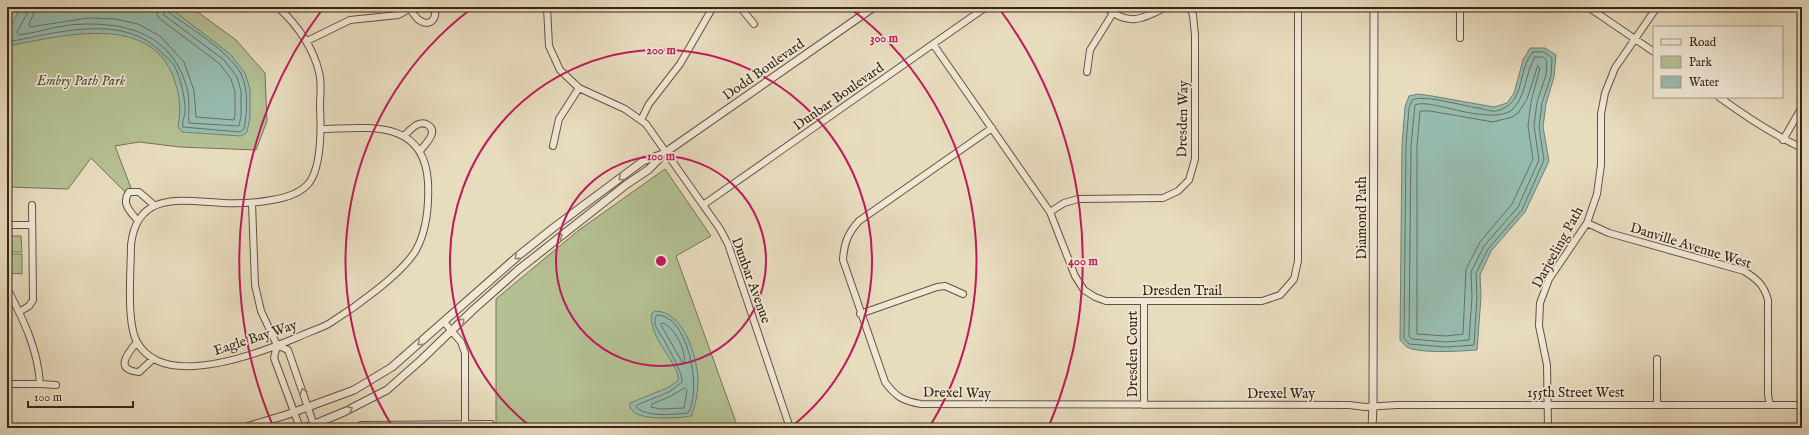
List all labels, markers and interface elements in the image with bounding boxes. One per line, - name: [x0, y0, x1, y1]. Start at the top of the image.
- legend: [1653, 26, 1783, 98]
- text: 300 m: [870, 31, 899, 46]
- street label: Dodd Boulevard: [719, 35, 808, 105]
- text: Road: [1689, 35, 1717, 50]
- text: 200 m: [646, 43, 676, 58]
- text: Park: [1689, 55, 1712, 70]
- street label: Dunbar Boulevard: [790, 59, 888, 135]
- park label: Embry Path Park: [36, 72, 126, 90]
- text: Water: [1689, 75, 1720, 90]
- street label: Dresden Way: [1173, 80, 1193, 158]
- text: 100 m: [647, 149, 676, 164]
- one-way arrow: [618, 173, 625, 180]
- street label: Diamond Path: [1353, 176, 1371, 260]
- street label: Darjeeling Path: [1528, 203, 1588, 291]
- street label: Danville Avenue West: [1628, 219, 1754, 273]
- one-way arrow: [556, 234, 563, 241]
- street label: Dunbar Avenue: [727, 235, 775, 326]
- one-way arrow: [515, 252, 522, 259]
- centre of rings: [654, 254, 668, 268]
- text: 400 m: [1068, 254, 1099, 269]
- street label: Dresden Trail: [1142, 282, 1222, 300]
- street label: Dresden Court: [1124, 310, 1142, 397]
- street label: Eagle Bay Way: [211, 316, 300, 360]
- one-way arrow: [457, 318, 465, 326]
- one-way arrow: [418, 339, 425, 346]
- scale bar: [28, 383, 133, 409]
- street label: Drexel Way: [923, 383, 991, 403]
- street label: 155th Street West: [1527, 384, 1625, 402]
- street label: Drexel Way: [1247, 385, 1315, 403]
- one-way arrow: [299, 388, 307, 395]
- text: 100 m: [34, 390, 62, 405]
- one-way arrow: [345, 407, 353, 414]

